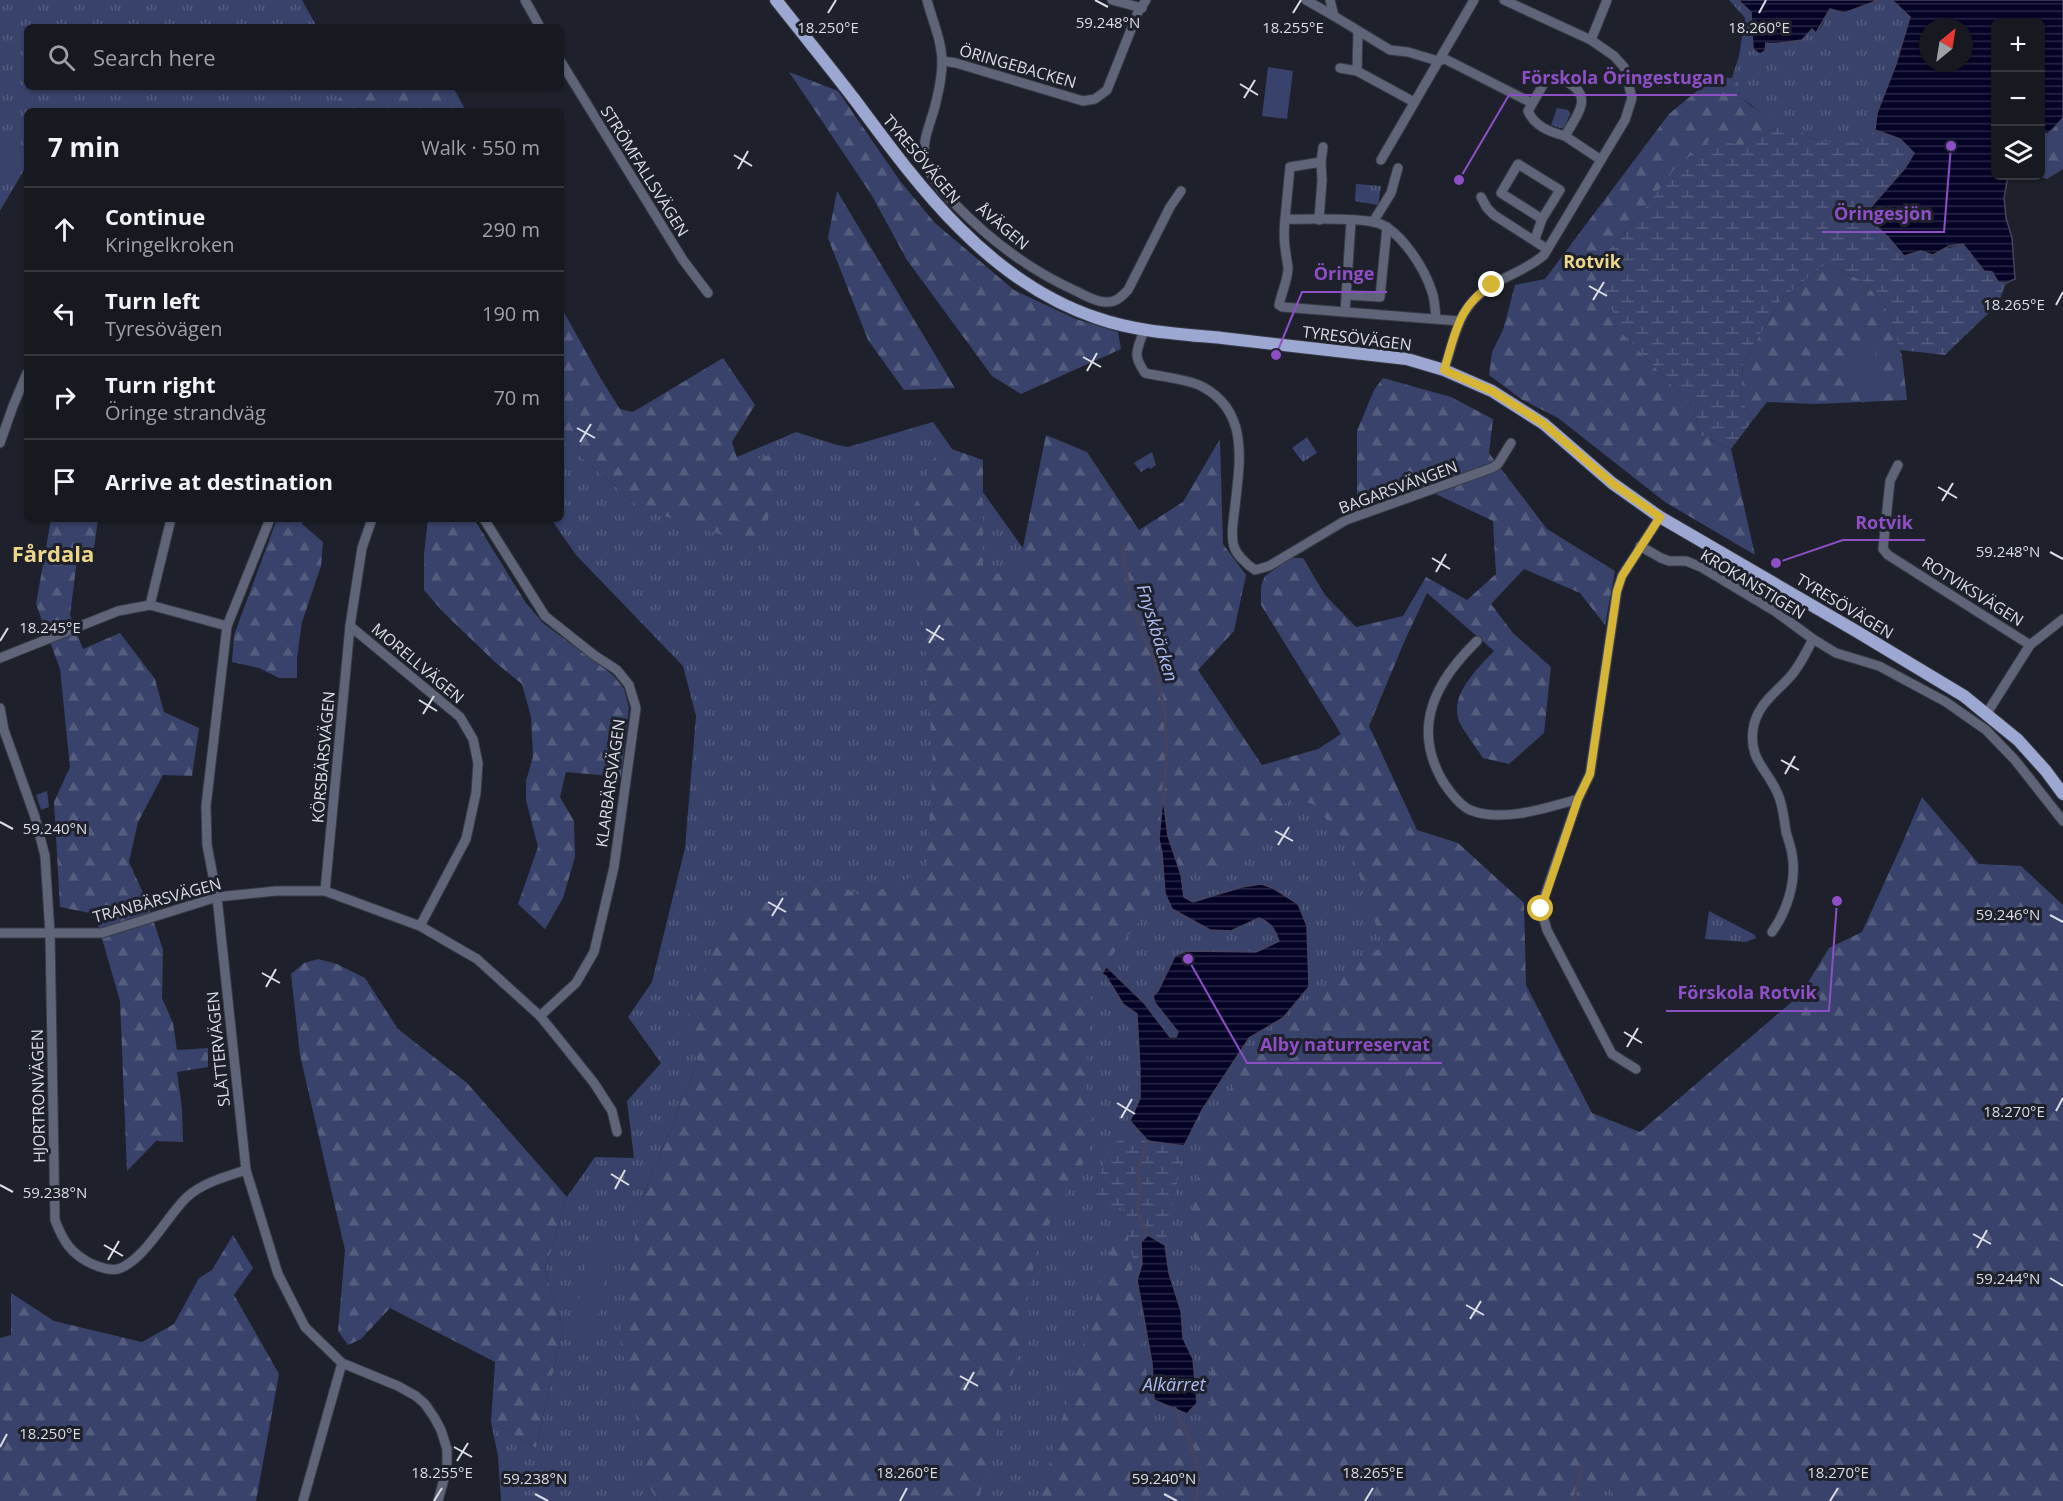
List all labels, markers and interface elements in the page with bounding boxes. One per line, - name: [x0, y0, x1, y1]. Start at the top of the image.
- text: 59.248°N: [1076, 12, 1140, 32]
- text: 18.250°E: [797, 17, 859, 37]
- text: 18.255°E: [1262, 17, 1324, 37]
- text: 18.260°E: [1728, 17, 1790, 37]
- north arrow: [1919, 18, 1973, 72]
- map controls: [1991, 18, 2045, 180]
- button: +: [1991, 18, 2045, 72]
- search box: [24, 24, 564, 90]
- street label: ÖRINGEBACKEN: [957, 39, 1079, 93]
- icon: search: [45, 41, 78, 74]
- text: Search here: [93, 42, 216, 72]
- callout: Förskola Öringestugan: [1509, 59, 1737, 95]
- text: Förskola Öringestugan: [1521, 65, 1725, 89]
- button: −: [1991, 72, 2045, 126]
- street label: STRÖMFALLSVÄGEN: [596, 101, 694, 241]
- street label: TYRESÖVÄGEN: [878, 110, 966, 208]
- button: layers: [1991, 126, 2045, 180]
- text: 7 min: [48, 129, 120, 165]
- text: Walk · 550 m: [421, 134, 540, 161]
- callout: Öringesjön: [1822, 196, 1944, 232]
- street label: ÅVÄGEN: [972, 198, 1034, 254]
- text: Continue: [105, 201, 205, 231]
- text: Öringesjön: [1834, 201, 1932, 225]
- icon: ahead: [48, 213, 81, 246]
- text: 290 m: [482, 216, 540, 243]
- text: Kringelkroken: [105, 231, 235, 258]
- district label: Rotvik: [1563, 249, 1622, 273]
- callout: Öringe: [1302, 256, 1387, 292]
- text: Öringe: [1314, 261, 1374, 285]
- route end: [1478, 271, 1504, 297]
- text: Turn left: [105, 285, 200, 315]
- text: 18.265°E: [1983, 294, 2045, 314]
- icon: left: [48, 297, 81, 330]
- text: 190 m: [482, 300, 540, 327]
- text: Tyresövägen: [105, 315, 222, 342]
- street label: TYRESÖVÄGEN: [1301, 320, 1413, 356]
- text: Turn right: [105, 369, 216, 399]
- icon: right: [48, 381, 81, 414]
- text: 70 m: [493, 384, 540, 411]
- text: Öringe strandväg: [105, 399, 266, 426]
- street label: BAGARSVÄNGEN: [1335, 455, 1461, 519]
- icon: arrive: [48, 465, 81, 498]
- text: Arrive at destination: [105, 466, 333, 496]
- callout: Rotvik: [1843, 504, 1925, 540]
- text: Rotvik: [1855, 510, 1914, 534]
- district label: Fårdala: [12, 538, 94, 568]
- text: 59.248°N: [1976, 541, 2040, 561]
- street label: KROKANSTIGEN: [1696, 544, 1810, 624]
- street label: ROTVIKSVÄGEN: [1918, 551, 2028, 631]
- street label: TYRESÖVÄGEN: [1792, 568, 1898, 644]
- water label: Fnyskbäcken: [1132, 581, 1184, 684]
- text: 18.245°E: [19, 617, 81, 637]
- street label: MORELLVÄGEN: [367, 618, 469, 708]
- street label: KÖRSBÄRSVÄGEN: [306, 690, 340, 824]
- street label: KLARBÄRSVÄGEN: [590, 717, 630, 849]
- text: 59.240°N: [23, 818, 87, 838]
- street label: TRANBÄRSVÄGEN: [90, 872, 224, 928]
- route start: [1527, 895, 1553, 921]
- text: 59.246°N: [1976, 904, 2040, 924]
- callout: Förskola Rotvik: [1666, 975, 1829, 1011]
- text: Förskola Rotvik: [1677, 980, 1817, 1004]
- street label: SLÅTTERVÄGEN: [201, 990, 235, 1108]
- callout: Alby naturreservat: [1247, 1027, 1442, 1063]
- street label: HJORTRONVÄGEN: [26, 1029, 50, 1163]
- text: Alby naturreservat: [1260, 1032, 1430, 1056]
- text: 18.270°E: [1983, 1101, 2045, 1121]
- text: 59.238°N: [23, 1182, 87, 1202]
- text: 59.244°N: [1976, 1268, 2040, 1288]
- water label: Alkärret: [1141, 1372, 1206, 1396]
- text: 18.250°E: [19, 1423, 81, 1443]
- text: 18.255°E: [411, 1462, 473, 1482]
- text: 18.260°E: [876, 1462, 938, 1482]
- text: 18.265°E: [1342, 1462, 1404, 1482]
- text: 18.270°E: [1807, 1462, 1869, 1482]
- text: 59.238°N: [503, 1468, 567, 1488]
- text: 59.240°N: [1132, 1468, 1196, 1488]

